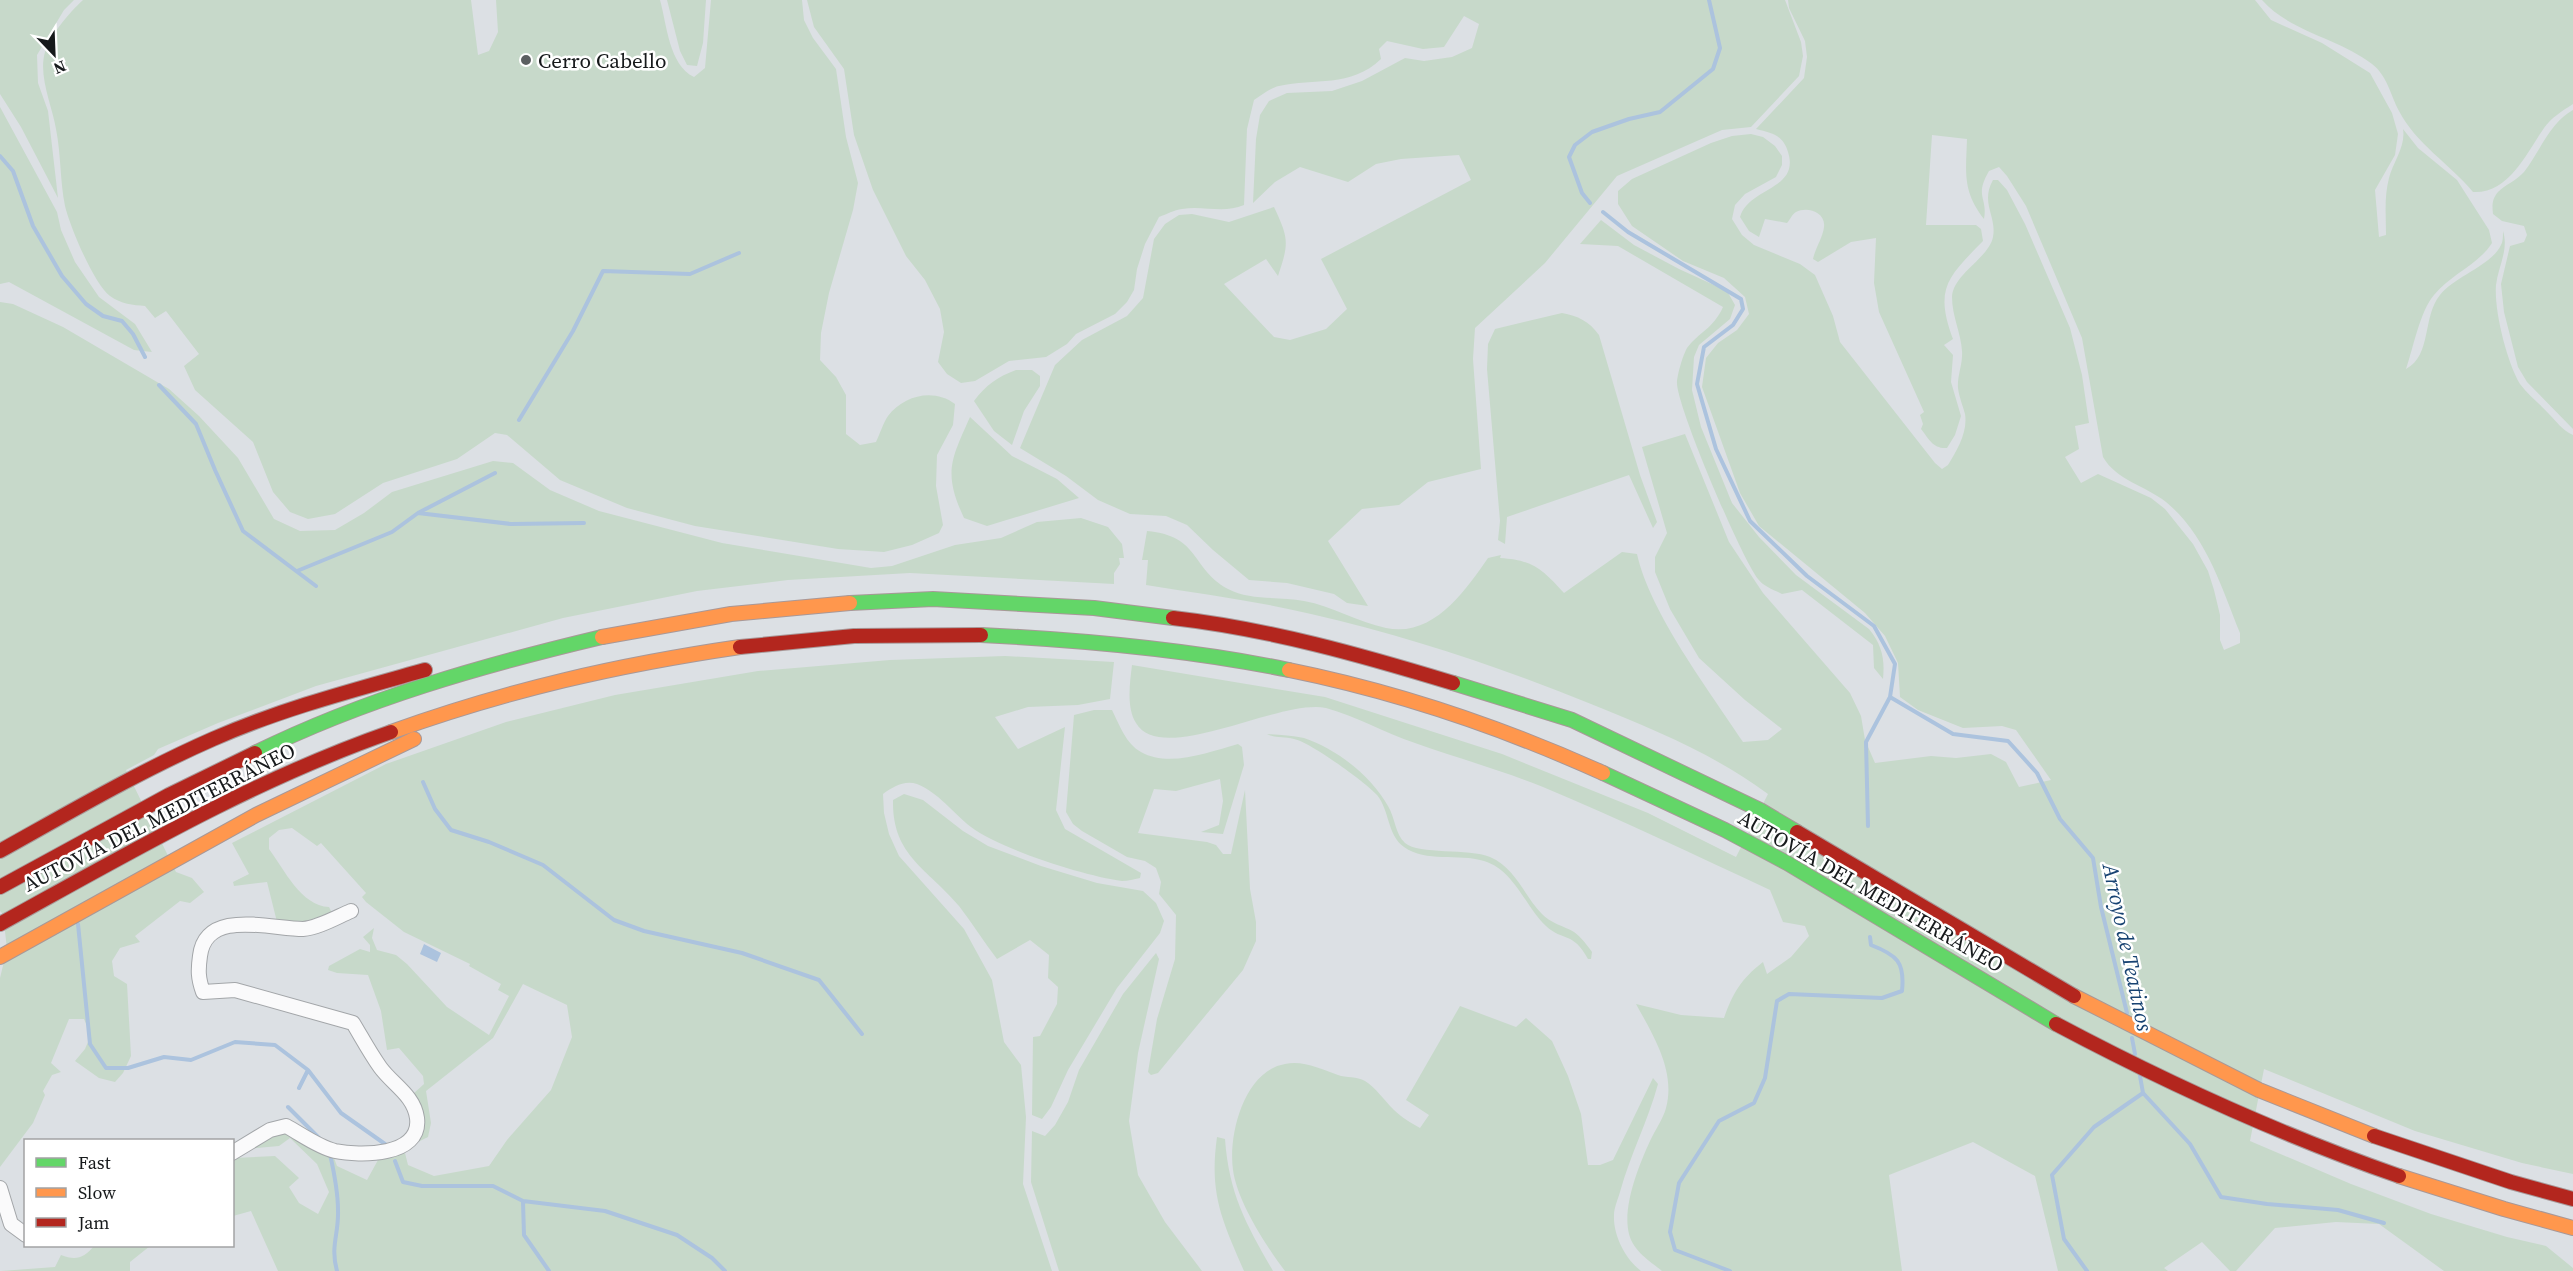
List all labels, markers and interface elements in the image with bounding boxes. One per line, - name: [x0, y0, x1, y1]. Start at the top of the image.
- north arrow: [24, 24, 84, 84]
- place label: Cerro Cabello: [538, 46, 667, 75]
- marker: Cerro Cabello: [519, 53, 533, 67]
- text: N: [50, 55, 70, 80]
- street label: AUTOVÍA DEL MEDITERRÁNEO: [18, 735, 300, 899]
- street label: AUTOVÍA DEL MEDITERRÁNEO: [1733, 803, 2009, 979]
- water label: Arroyo de Teatinos: [2095, 858, 2160, 1034]
- legend: [24, 1139, 234, 1247]
- text: Fast: [78, 1150, 111, 1175]
- text: Slow: [78, 1180, 116, 1205]
- text: Jam: [77, 1210, 110, 1235]

